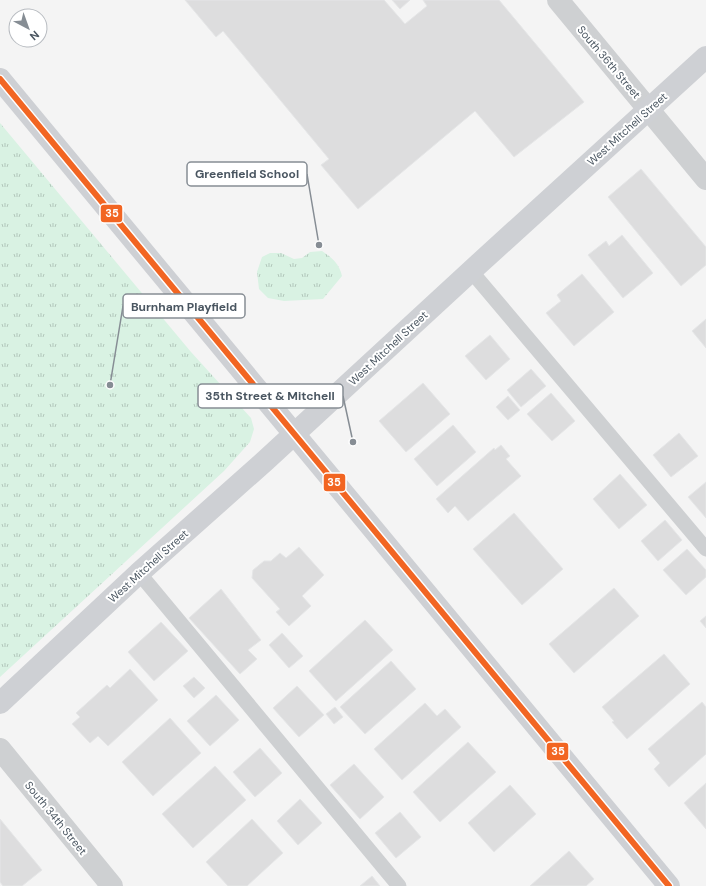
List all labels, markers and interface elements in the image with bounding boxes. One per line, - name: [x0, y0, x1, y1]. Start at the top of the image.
- north arrow: [8, 8, 48, 48]
- street label: South 36th Street: [574, 23, 644, 101]
- text: N: [27, 28, 42, 43]
- street label: West Mitchell Street: [584, 89, 670, 169]
- callout: Greenfield School: [187, 162, 307, 186]
- text: Greenfield School: [195, 166, 299, 182]
- line badge: 35: [100, 204, 123, 223]
- text: 35: [105, 206, 119, 220]
- callout: Burnham Playfield: [123, 294, 245, 318]
- text: Burnham Playfield: [131, 299, 237, 315]
- street label: West Mitchell Street: [346, 308, 430, 388]
- callout: 35th Street & Mitchell: [198, 384, 343, 408]
- text: 35th Street & Mitchell: [205, 388, 335, 404]
- line badge: 35: [323, 473, 346, 492]
- text: 35: [327, 475, 341, 489]
- street label: West Mitchell Street: [105, 526, 191, 606]
- line badge: 35: [546, 742, 569, 761]
- text: 35: [551, 744, 565, 758]
- street label: South 34th Street: [22, 778, 90, 858]

